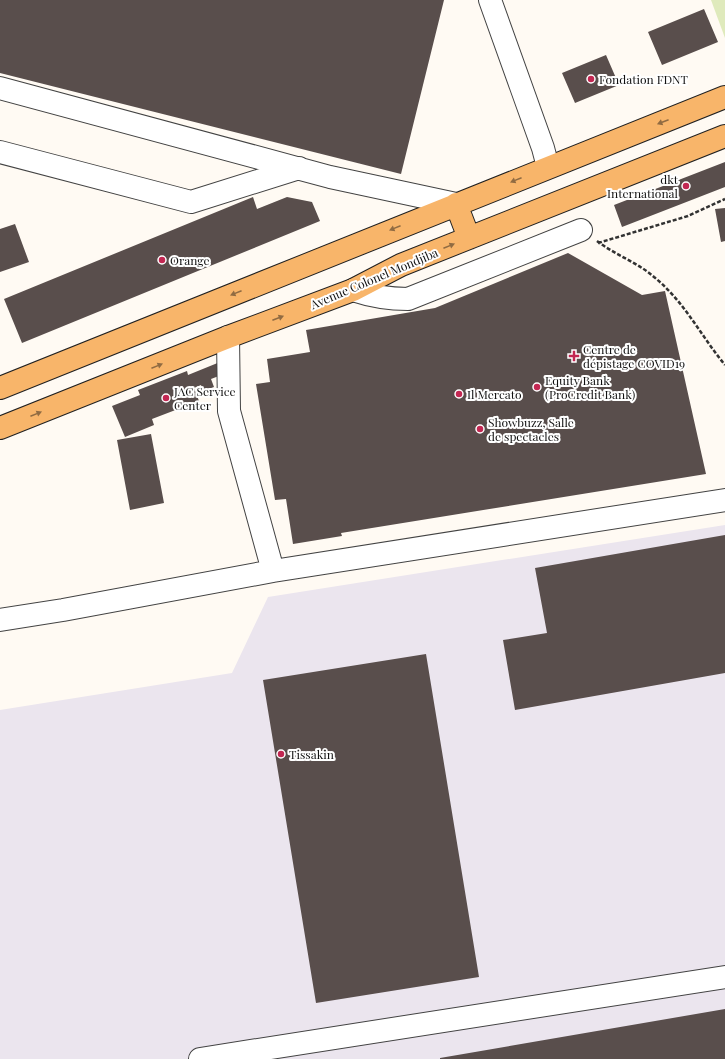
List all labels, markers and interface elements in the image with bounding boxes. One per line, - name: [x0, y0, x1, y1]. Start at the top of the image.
- place label: Fondation FDNT: [599, 71, 689, 87]
- marker: Fondation FDNT: [586, 74, 596, 84]
- one-way arrow: [656, 120, 668, 126]
- place label: dkt International: [607, 171, 679, 201]
- one-way arrow: [509, 177, 521, 183]
- marker: dkt International: [681, 181, 691, 191]
- one-way arrow: [389, 226, 401, 232]
- one-way arrow: [444, 243, 456, 249]
- street label: Avenue Colonel Mondjiba: [307, 244, 440, 313]
- place label: Orange: [170, 252, 210, 268]
- marker: Orange: [157, 255, 167, 265]
- one-way arrow: [229, 290, 241, 296]
- one-way arrow: [272, 315, 284, 321]
- place label: Centre de dépistage COVID19: [583, 341, 685, 371]
- marker: Centre de dépistage COVID19: [568, 350, 580, 362]
- one-way arrow: [151, 362, 163, 368]
- place label: Equity Bank (ProCredit Bank): [545, 372, 635, 402]
- marker: Equity Bank (ProCredit Bank): [532, 382, 542, 392]
- place label: JAC Service Center: [173, 383, 236, 413]
- place label: Il Mercato: [467, 386, 522, 402]
- marker: Il Mercato: [454, 389, 464, 399]
- marker: JAC Service Center: [161, 393, 171, 403]
- one-way arrow: [31, 410, 43, 416]
- place label: Showbuzz, Salle de spectacles: [488, 414, 574, 444]
- marker: Showbuzz, Salle de spectacles: [475, 424, 485, 434]
- place label: Tissakin: [289, 746, 334, 762]
- marker: Tissakin: [276, 749, 286, 759]

